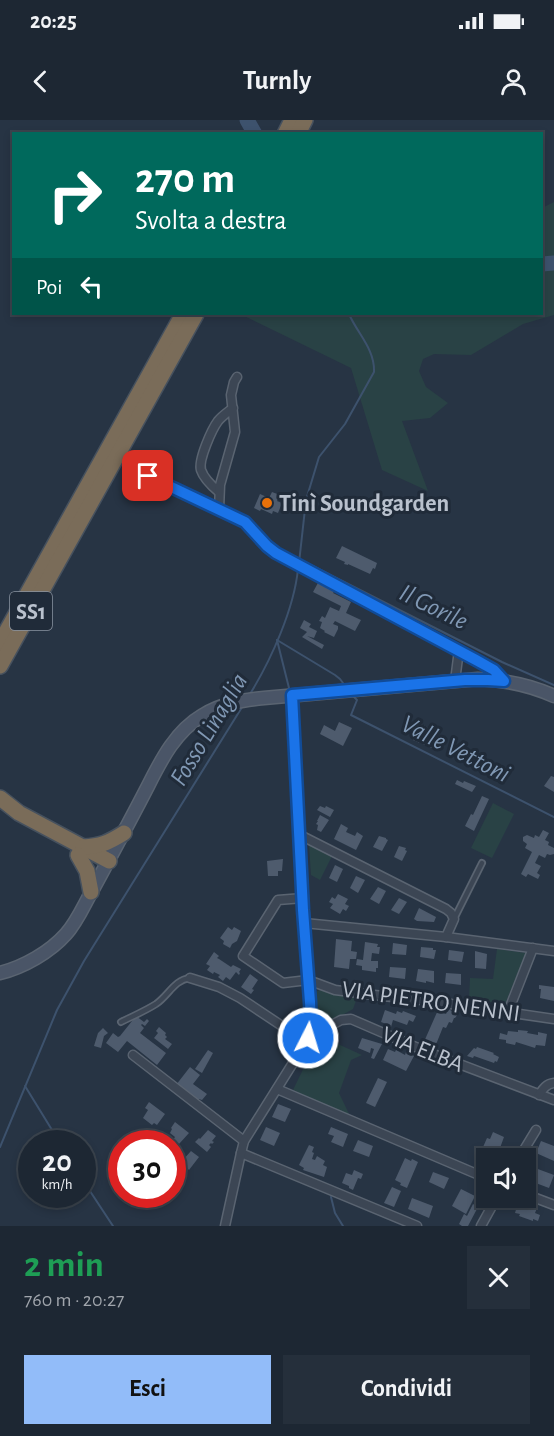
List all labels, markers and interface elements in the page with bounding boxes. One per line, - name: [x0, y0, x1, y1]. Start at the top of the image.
- text: 20:25: [30, 10, 77, 32]
- icon: back: [24, 65, 57, 98]
- icon: person: [497, 65, 530, 98]
- text: Turnly: [243, 67, 311, 94]
- icon: right: [36, 156, 114, 234]
- text: 270 m: [135, 158, 235, 200]
- text: Svolta a destra: [135, 207, 287, 234]
- icon: left: [75, 270, 108, 303]
- text: Poi: [36, 276, 63, 298]
- pin: [122, 450, 173, 501]
- icon: arrive: [131, 459, 164, 492]
- place label: Tinì Soundgarden: [279, 492, 449, 516]
- marker: Tinì Soundgarden: [260, 496, 274, 510]
- water label: Il Gorile: [395, 579, 472, 635]
- road number: SS1: [10, 592, 52, 630]
- water label: Fosso Linaglia: [165, 669, 252, 790]
- water label: Valle Vettoni: [397, 711, 514, 787]
- street label: VIA PIETRO NENNI: [340, 978, 521, 1026]
- position arrow: [276, 1006, 340, 1070]
- street label: VIA ELBA: [378, 1023, 467, 1077]
- speed limit sign: 30: [108, 1130, 186, 1208]
- text: 20: [42, 1147, 72, 1177]
- map controls: [476, 1148, 536, 1208]
- button: sound: [476, 1148, 536, 1208]
- text: km/h: [42, 1177, 72, 1192]
- button: close: [467, 1246, 530, 1309]
- text: 2 min: [24, 1247, 104, 1283]
- text: 760 m · 20:27: [24, 1290, 124, 1310]
- button: Esci: [24, 1355, 271, 1424]
- button: Condividi: [283, 1355, 530, 1424]

